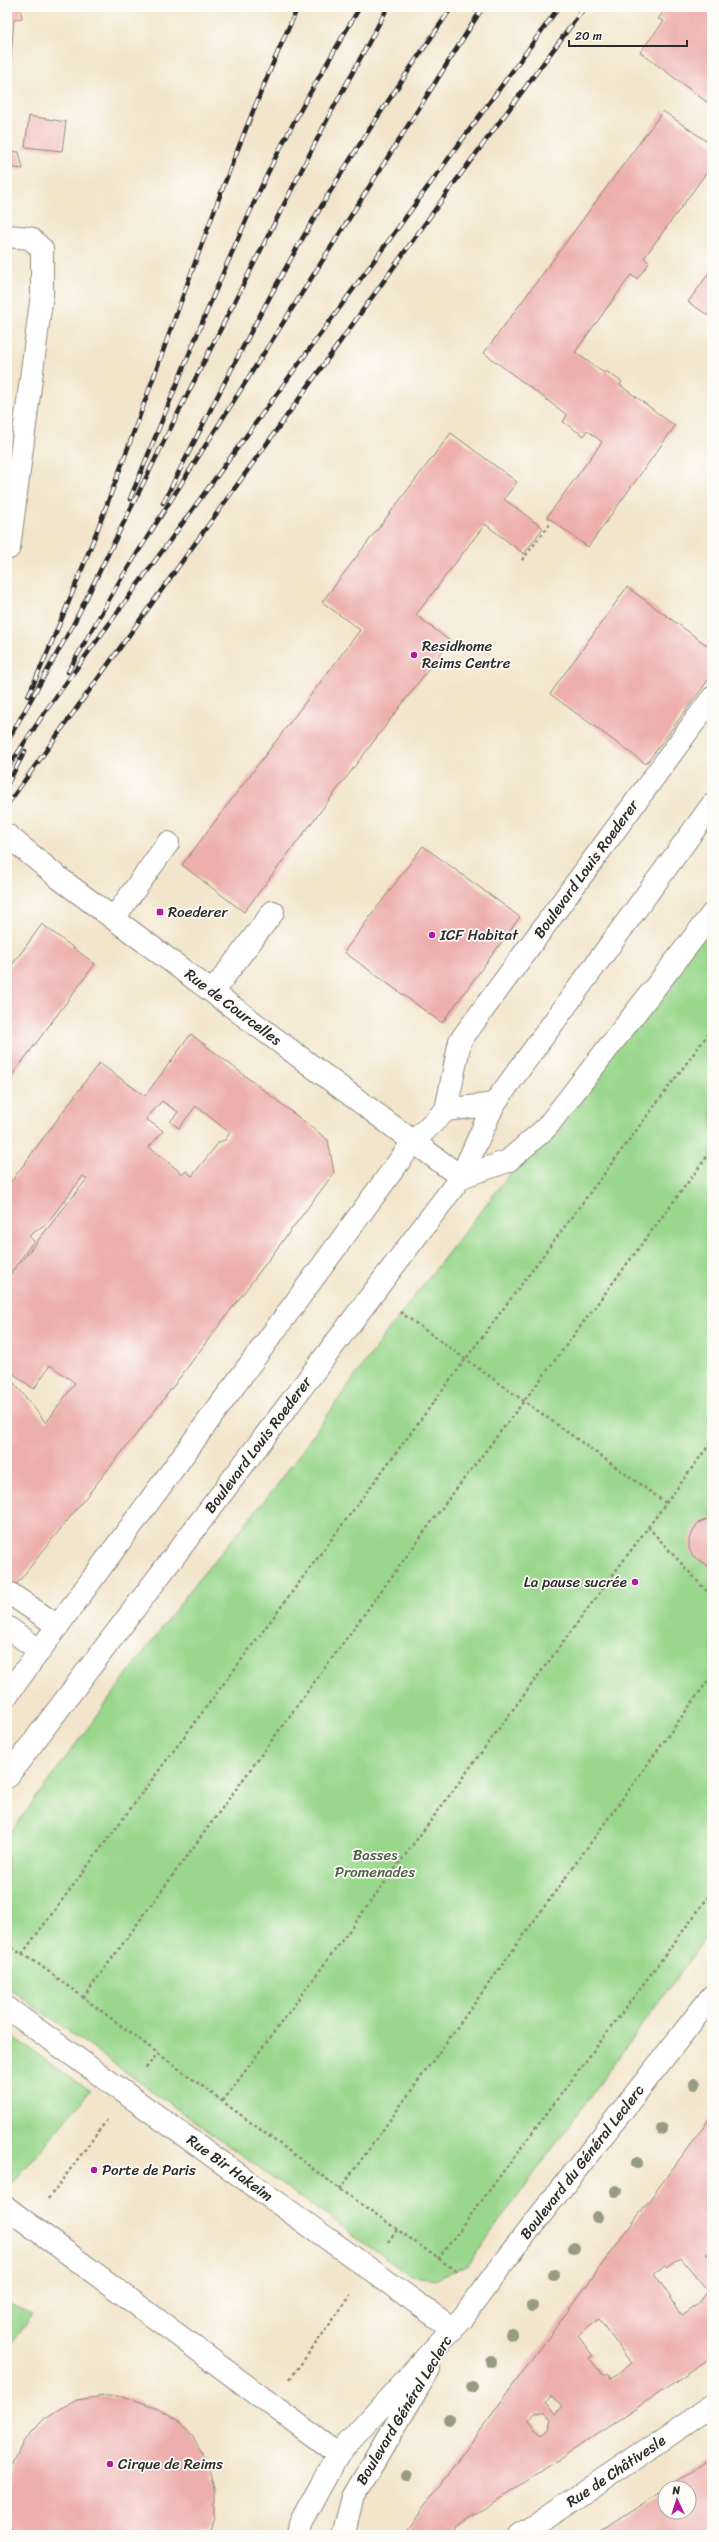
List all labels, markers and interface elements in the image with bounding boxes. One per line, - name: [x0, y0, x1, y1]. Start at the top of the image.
- scale bar: [569, 22, 687, 48]
- text: 20 m: [575, 25, 602, 47]
- place label: Residhome Reims Centre: [422, 633, 511, 676]
- marker: Residhome Reims Centre: [409, 650, 419, 660]
- street label: Boulevard Louis Roederer: [527, 793, 646, 944]
- place label: Roederer: [168, 899, 228, 925]
- marker: Roederer: [155, 907, 165, 917]
- place label: ICF Habitat: [439, 922, 519, 948]
- marker: ICF Habitat: [427, 930, 437, 940]
- street label: Rue de Courcelles: [179, 962, 288, 1053]
- street label: Boulevard Louis Roederer: [198, 1370, 319, 1519]
- place label: La pause sucrée: [524, 1569, 627, 1595]
- marker: La pause sucrée: [630, 1577, 640, 1587]
- park label: Basses Promenades: [335, 1842, 415, 1885]
- street label: Boulevard du Général Leclerc: [513, 2078, 651, 2245]
- street label: Rue Bir Hakeim: [181, 2127, 279, 2209]
- place label: Porte de Paris: [102, 2157, 196, 2183]
- marker: Porte de Paris: [89, 2165, 99, 2175]
- street label: Boulevard Général Leclerc: [349, 2330, 459, 2490]
- street label: Rue de Châtivesle: [561, 2428, 671, 2514]
- place label: Cirque de Reims: [118, 2451, 223, 2477]
- marker: Cirque de Reims: [105, 2459, 115, 2469]
- north arrow: [657, 2480, 697, 2520]
- text: N: [671, 2481, 681, 2500]

